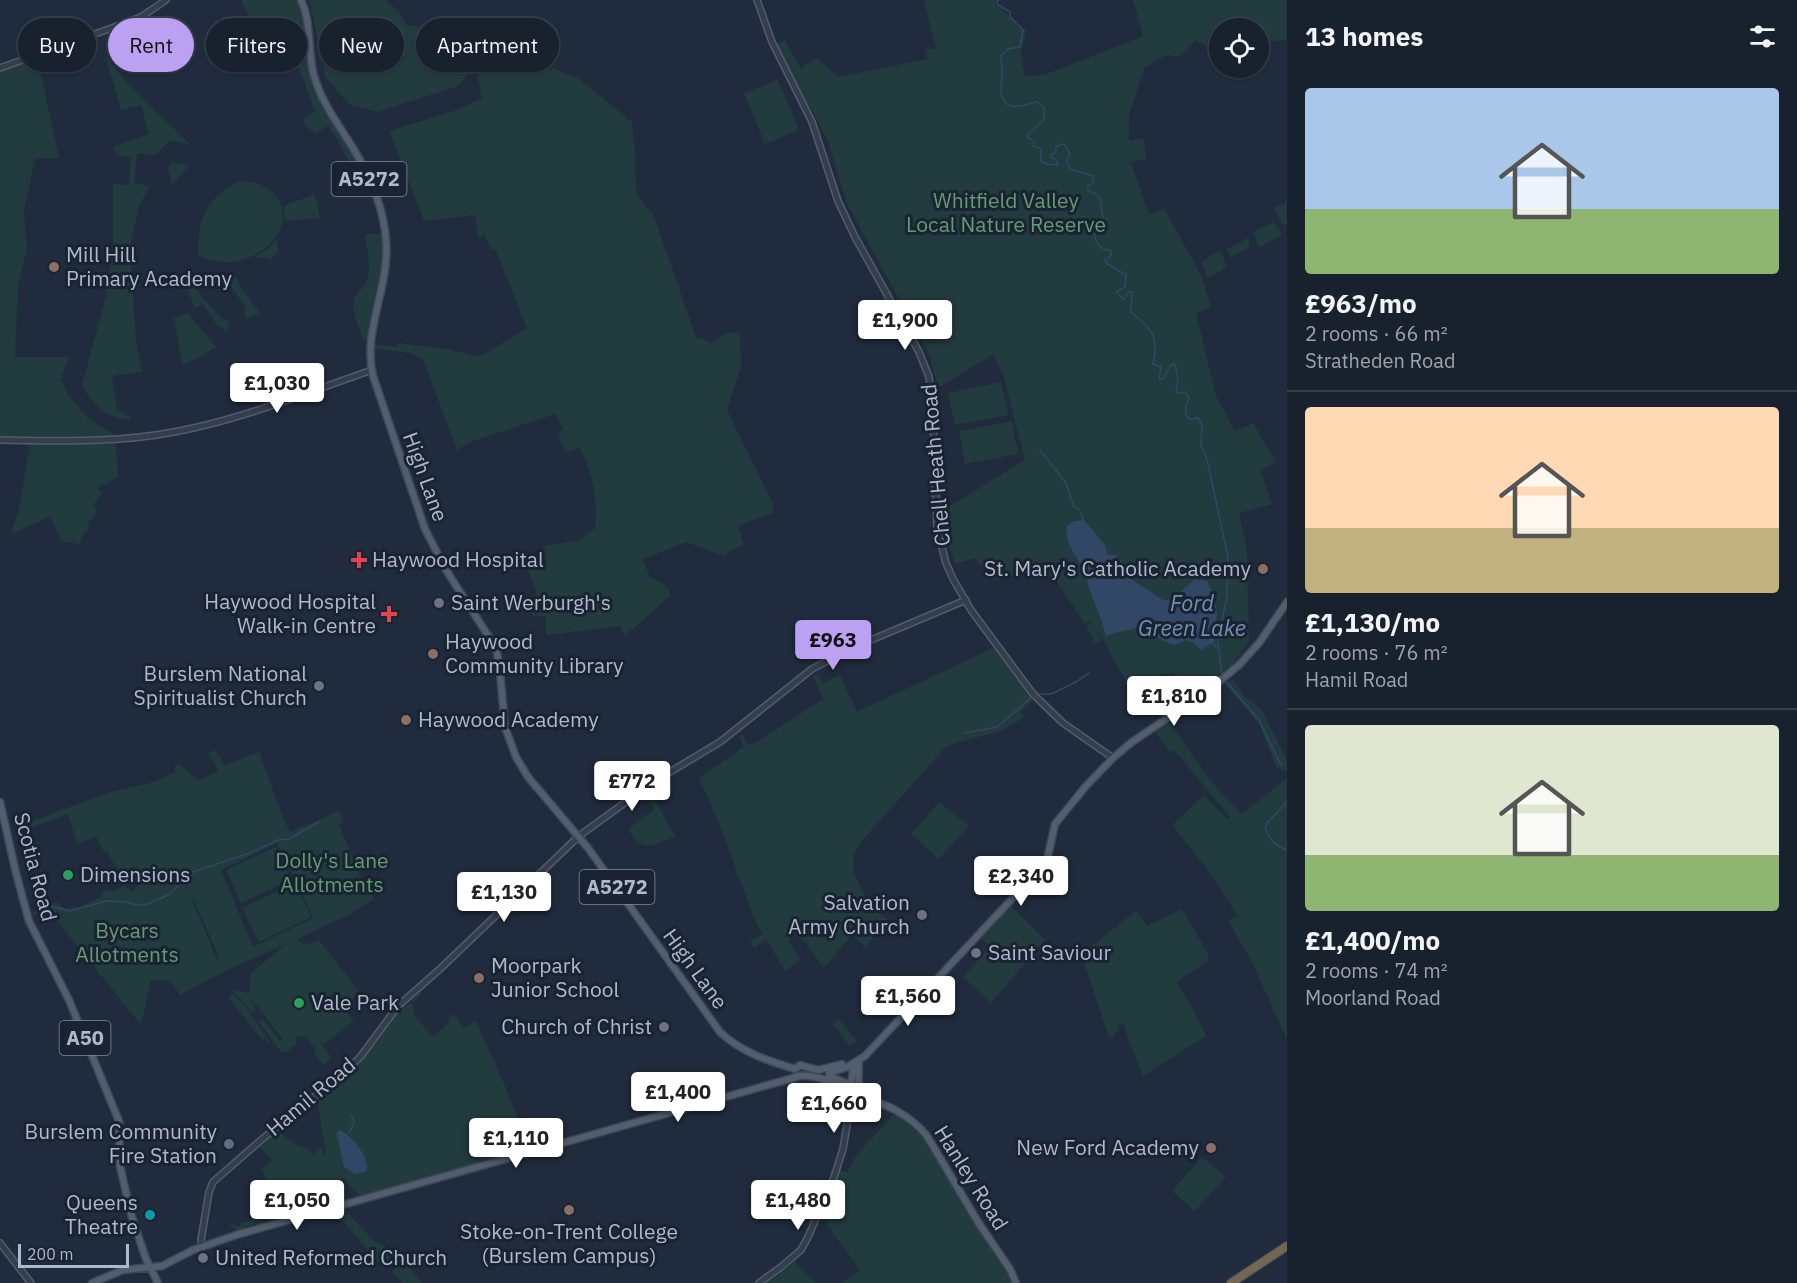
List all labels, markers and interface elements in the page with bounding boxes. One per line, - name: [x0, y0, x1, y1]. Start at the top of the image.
- chip: Buy: [18, 18, 96, 72]
- chip: Rent: [108, 18, 194, 72]
- chip: Filters: [206, 18, 307, 72]
- chip: New: [319, 18, 404, 72]
- chip: Apartment: [416, 18, 559, 72]
- map controls: [1209, 18, 1269, 78]
- button: locate: [1209, 18, 1269, 78]
- text: 13 homes: [1305, 19, 1423, 53]
- icon: filters: [1746, 20, 1779, 53]
- icon: home: [1488, 127, 1596, 235]
- road number: A5272: [332, 162, 406, 196]
- park label: Whitfield Valley Local Nature Reserve: [906, 186, 1106, 238]
- place label: Mill Hill Primary Academy: [66, 240, 232, 292]
- marker: Mill Hill Primary Academy: [47, 260, 61, 274]
- text: £963/mo: [1305, 286, 1417, 320]
- pin: £1,900: [856, 300, 954, 351]
- text: £1,900: [872, 306, 938, 333]
- text: 2 rooms · 66 m²: [1305, 320, 1448, 347]
- text: Stratheden Road: [1305, 347, 1456, 374]
- pin: £1,030: [228, 363, 326, 414]
- text: £1,030: [244, 369, 310, 396]
- street label: Chell Heath Road: [914, 383, 956, 547]
- street label: High Lane: [397, 428, 455, 525]
- icon: home: [1488, 446, 1596, 554]
- place label: Haywood Hospital: [372, 545, 544, 573]
- marker: Haywood Hospital: [350, 551, 368, 569]
- place label: St. Mary's Catholic Academy: [984, 554, 1252, 582]
- marker: St. Mary's Catholic Academy: [1256, 562, 1270, 576]
- place label: Haywood Hospital Walk-in Centre: [204, 587, 376, 639]
- place label: Saint Werburgh's: [451, 588, 611, 616]
- water label: Ford Green Lake: [1138, 588, 1246, 642]
- marker: Saint Werburgh's: [432, 596, 446, 610]
- marker: Haywood Hospital Walk-in Centre: [380, 605, 398, 623]
- text: £1,130/mo: [1305, 605, 1440, 639]
- pin: £963: [797, 620, 869, 671]
- text: £963: [809, 626, 857, 653]
- place label: Haywood Community Library: [445, 627, 624, 679]
- text: 2 rooms · 76 m²: [1305, 639, 1448, 666]
- marker: Haywood Community Library: [426, 647, 440, 661]
- place label: Burslem National Spiritualist Church: [134, 659, 307, 711]
- text: Hamil Road: [1305, 666, 1408, 693]
- pin: £1,810: [1125, 676, 1223, 727]
- marker: Burslem National Spiritualist Church: [312, 679, 326, 693]
- text: £1,810: [1141, 682, 1207, 709]
- place label: Haywood Academy: [418, 705, 599, 733]
- marker: Haywood Academy: [399, 713, 413, 727]
- pin: £772: [596, 761, 668, 812]
- icon: home: [1488, 764, 1596, 872]
- text: £772: [608, 767, 656, 794]
- street label: Scotia Road: [8, 809, 64, 924]
- park label: Dolly's Lane Allotments: [275, 846, 389, 898]
- pin: £2,340: [972, 856, 1070, 907]
- place label: Dimensions: [80, 860, 191, 888]
- text: £2,340: [988, 862, 1054, 889]
- marker: Dimensions: [61, 868, 75, 882]
- road number: A5272: [580, 870, 654, 904]
- pin: £1,130: [455, 872, 553, 923]
- text: £1,130: [471, 878, 537, 905]
- place label: Salvation Army Church: [788, 888, 910, 940]
- marker: Salvation Army Church: [915, 908, 929, 922]
- park label: Bycars Allotments: [75, 916, 179, 968]
- street label: High Lane: [657, 922, 735, 1014]
- text: £1,400/mo: [1305, 923, 1440, 957]
- place label: Saint Saviour: [988, 938, 1111, 966]
- marker: Saint Saviour: [969, 946, 983, 960]
- place label: Moorpark Junior School: [491, 951, 619, 1003]
- text: 2 rooms · 74 m²: [1305, 957, 1448, 984]
- marker: Moorpark Junior School: [472, 971, 486, 985]
- pin: £1,560: [859, 976, 957, 1027]
- text: £1,560: [875, 982, 941, 1009]
- text: Moorland Road: [1305, 984, 1441, 1011]
- place label: Vale Park: [311, 988, 399, 1016]
- marker: Vale Park: [292, 996, 306, 1010]
- place label: Church of Christ: [501, 1012, 652, 1040]
- marker: Church of Christ: [657, 1020, 671, 1034]
- road number: A50: [60, 1021, 110, 1055]
- street label: Hamil Road: [260, 1051, 361, 1142]
- pin: £1,400: [629, 1072, 727, 1123]
- text: £1,400: [645, 1078, 711, 1105]
- pin: £1,660: [785, 1083, 883, 1134]
- text: £1,660: [801, 1089, 867, 1116]
- place label: Burslem Community Fire Station: [24, 1117, 218, 1169]
- pin: £1,110: [467, 1118, 565, 1169]
- street label: Hanley Road: [928, 1120, 1015, 1235]
- text: £1,110: [483, 1124, 549, 1151]
- place label: New Ford Academy: [1016, 1133, 1200, 1161]
- marker: Burslem Community Fire Station: [222, 1137, 236, 1151]
- marker: New Ford Academy: [1204, 1141, 1218, 1155]
- pin: £1,050: [248, 1180, 346, 1231]
- pin: £1,480: [749, 1180, 847, 1231]
- text: £1,050: [264, 1186, 330, 1213]
- text: £1,480: [765, 1186, 831, 1213]
- place label: Queens Theatre: [65, 1188, 138, 1240]
- marker: Stoke-on-Trent College (Burslem Campus): [562, 1203, 576, 1217]
- marker: Queens Theatre: [143, 1208, 157, 1222]
- place label: Stoke-on-Trent College (Burslem Campus): [460, 1217, 678, 1269]
- scale bar: [18, 1241, 129, 1268]
- place label: United Reformed Church: [215, 1243, 447, 1271]
- text: 200 m: [27, 1244, 74, 1264]
- marker: United Reformed Church: [196, 1251, 210, 1265]

